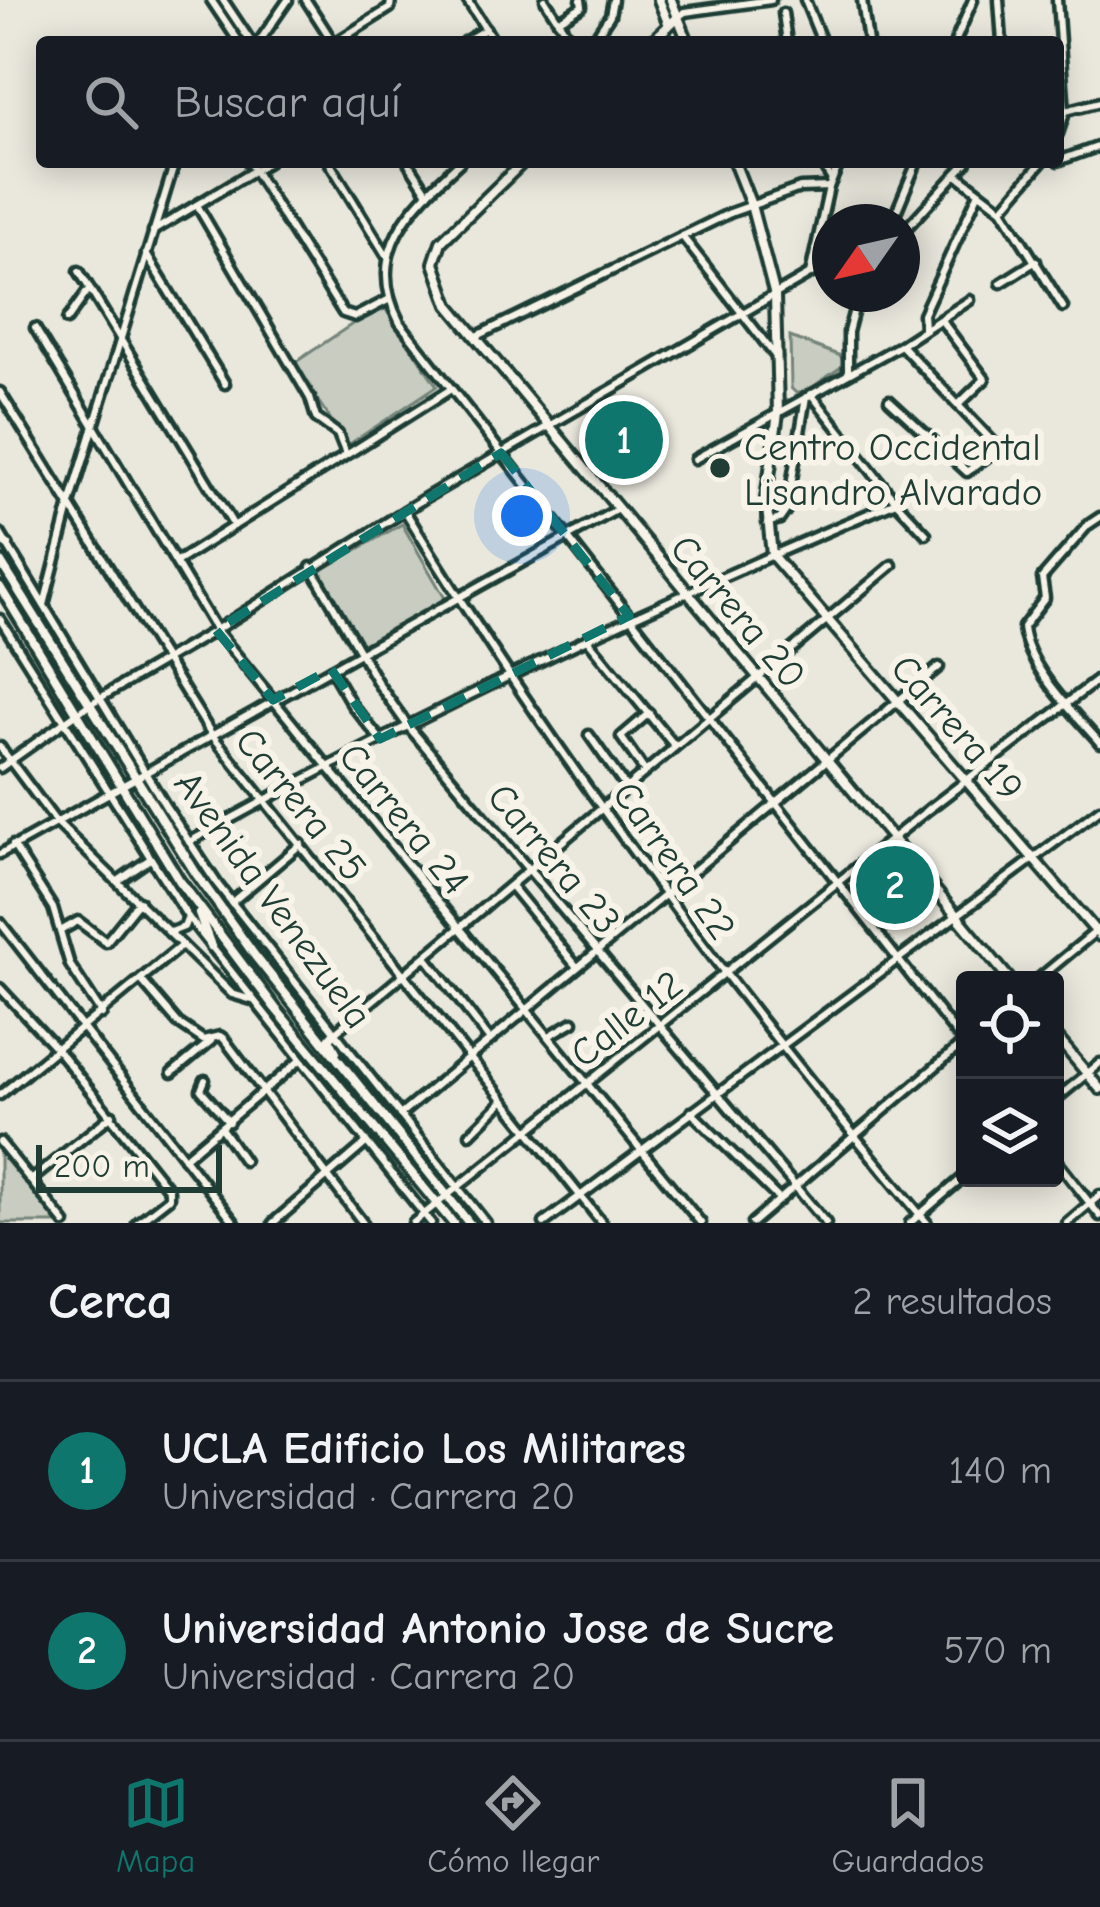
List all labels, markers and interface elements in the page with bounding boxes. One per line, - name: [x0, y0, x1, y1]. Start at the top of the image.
- search box: [36, 36, 1064, 168]
- icon: search: [78, 69, 144, 135]
- text: Buscar aquí: [174, 76, 401, 128]
- north arrow: [812, 204, 920, 312]
- pin: 1: [585, 395, 663, 485]
- place label: Centro Occidental Lisandro Alvarado: [744, 425, 1042, 515]
- marker: Centro Occidental Lisandro Alvarado: [707, 455, 733, 481]
- your location: [492, 486, 552, 546]
- street label: Carrera 20: [661, 526, 815, 698]
- street label: Carrera 19: [882, 646, 1032, 810]
- street label: Carrera 25: [226, 720, 376, 890]
- street label: Carrera 24: [329, 735, 478, 903]
- street label: Avenida Venezuela: [165, 763, 381, 1037]
- street label: Carrera 22: [603, 773, 745, 949]
- street label: Carrera 23: [478, 775, 630, 943]
- pin: 2: [856, 840, 934, 930]
- street label: Calle 12: [562, 962, 692, 1077]
- map controls: [956, 971, 1064, 1187]
- button: locate: [956, 971, 1064, 1079]
- button: layers: [956, 1079, 1064, 1187]
- scale bar: [36, 1139, 222, 1192]
- text: 200 m: [54, 1147, 150, 1185]
- text: Cerca: [48, 1272, 173, 1331]
- text: 2 resultados: [852, 1279, 1052, 1324]
- text: UCLA Edificio Los Militares: [162, 1422, 686, 1474]
- text: 1: [79, 1448, 95, 1493]
- text: 140 m: [949, 1448, 1052, 1493]
- text: Universidad · Carrera 20: [162, 1474, 575, 1519]
- text: Universidad Antonio Jose de Sucre: [162, 1602, 834, 1654]
- text: 2: [77, 1628, 97, 1673]
- text: 570 m: [943, 1628, 1052, 1673]
- text: Universidad · Carrera 20: [162, 1654, 575, 1699]
- tab: Mapa: [116, 1770, 195, 1880]
- tab: Cómo llegar: [427, 1770, 599, 1880]
- tab: Guardados: [831, 1770, 984, 1880]

